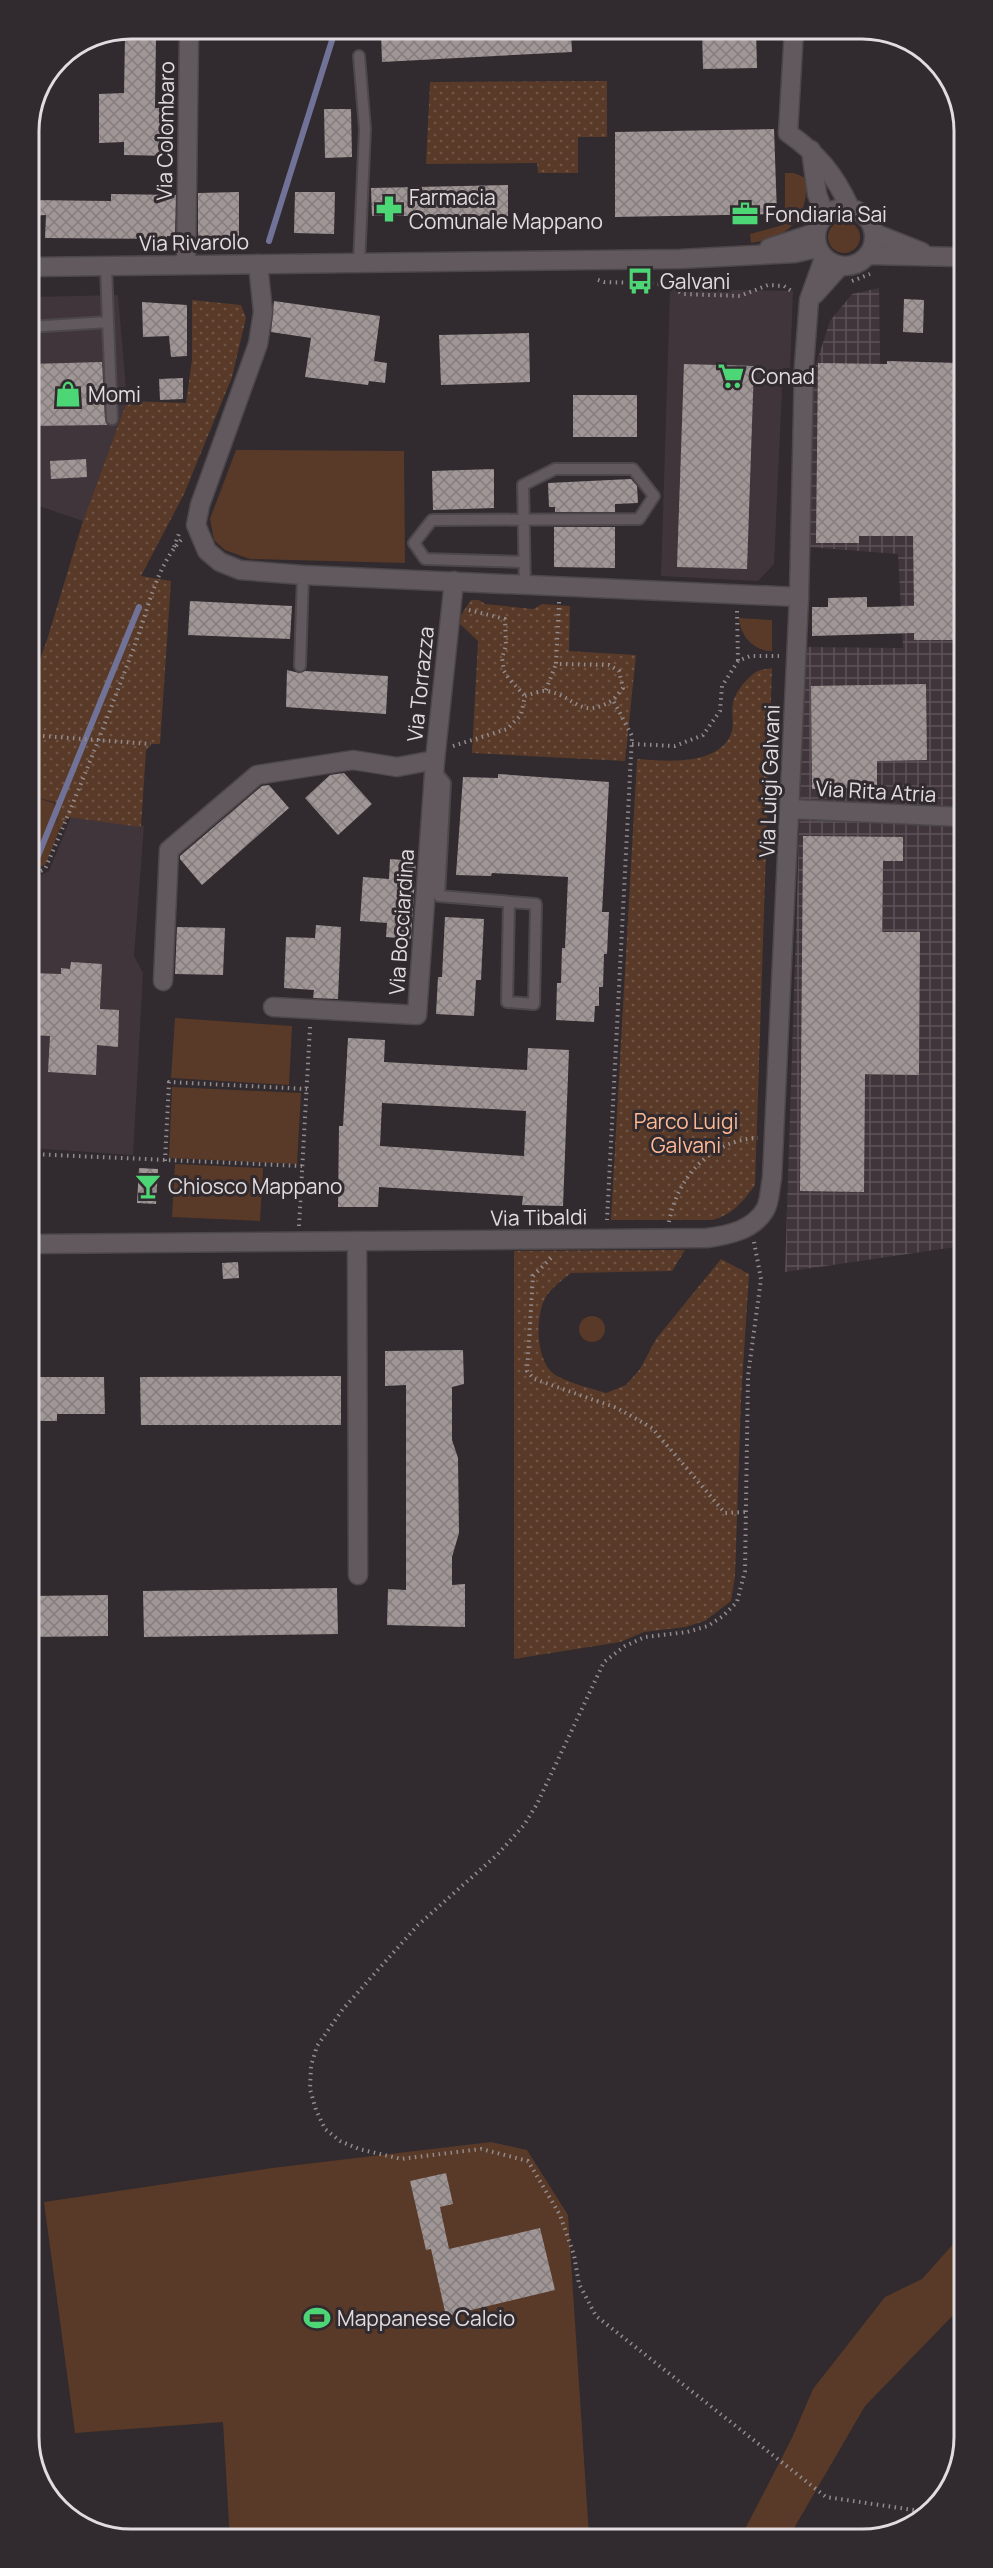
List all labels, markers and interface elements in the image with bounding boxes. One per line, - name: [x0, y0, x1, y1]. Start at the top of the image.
- street label: Via Colombaro: [150, 61, 180, 201]
- place label: Farmacia Comunale Mappano: [409, 183, 603, 235]
- pharmacy icon: Farmacia Comunale Mappano: [374, 194, 404, 224]
- office icon: Fondiaria Sai: [730, 199, 760, 229]
- place label: Fondiaria Sai: [765, 200, 887, 228]
- street label: Via Rivarolo: [139, 227, 249, 257]
- bus stop icon: Galvani: [625, 266, 655, 296]
- place label: Galvani: [660, 267, 730, 295]
- supermarket icon: Conad: [716, 361, 746, 391]
- place label: Conad: [751, 362, 815, 390]
- shop icon: Momi: [53, 379, 83, 409]
- place label: Momi: [88, 380, 141, 408]
- street label: Via Torrazza: [400, 625, 440, 743]
- street label: Via Luigi Galvani: [752, 704, 786, 858]
- street label: Via Rita Atria: [815, 774, 937, 808]
- street label: Via Bocciardina: [382, 848, 420, 996]
- park label: Parco Luigi Galvani: [634, 1107, 738, 1159]
- bar icon: Chiosco Mappano: [133, 1171, 163, 1201]
- place label: Chiosco Mappano: [168, 1172, 342, 1200]
- street label: Via Tibaldi: [490, 1202, 588, 1232]
- sports icon: Mappanese Calcio: [302, 2303, 332, 2333]
- place label: Mappanese Calcio: [337, 2304, 515, 2332]

